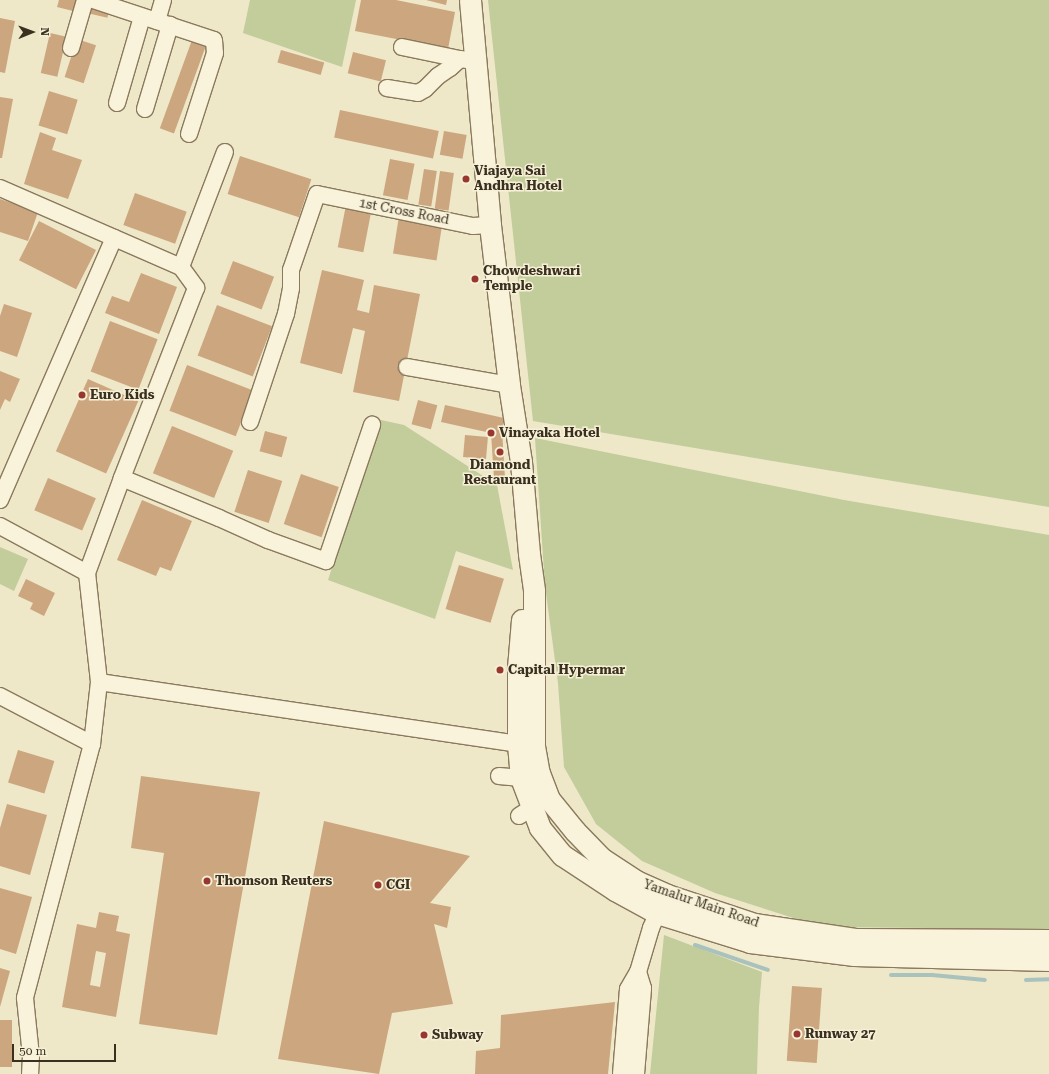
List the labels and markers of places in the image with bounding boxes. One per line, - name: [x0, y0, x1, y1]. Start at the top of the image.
- place label: Viajaya Sai Andhra Hotel: [474, 164, 562, 195]
- marker: Viajaya Sai Andhra Hotel: [461, 174, 471, 184]
- place label: Chowdeshwari Temple: [483, 264, 580, 295]
- marker: Chowdeshwari Temple: [470, 274, 480, 284]
- place label: Euro Kids: [90, 387, 154, 403]
- marker: Euro Kids: [77, 390, 87, 400]
- place label: Vinayaka Hotel: [499, 425, 600, 441]
- marker: Vinayaka Hotel: [486, 428, 496, 438]
- marker: Diamond Restaurant: [495, 447, 505, 457]
- place label: Diamond Restaurant: [464, 458, 536, 489]
- place label: Capital Hypermar: [508, 662, 625, 678]
- marker: Capital Hypermar: [495, 665, 505, 675]
- place label: Thomson Reuters: [215, 873, 332, 889]
- marker: Thomson Reuters: [202, 876, 212, 886]
- place label: CGI: [386, 877, 410, 893]
- marker: CGI: [373, 880, 383, 890]
- place label: Runway 27: [805, 1026, 876, 1042]
- place label: Subway: [432, 1027, 483, 1043]
- marker: Runway 27: [792, 1029, 802, 1039]
- marker: Subway: [419, 1030, 429, 1040]

